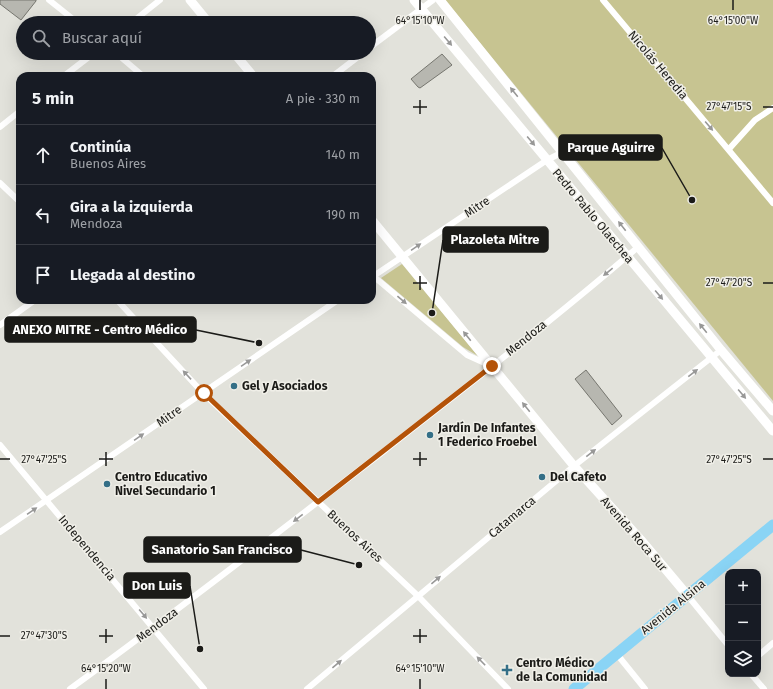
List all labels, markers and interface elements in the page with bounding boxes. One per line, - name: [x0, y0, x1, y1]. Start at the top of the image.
- text: 64°15'10"W: [395, 15, 445, 27]
- text: 64°15'00"W: [708, 15, 759, 27]
- search box: [16, 16, 376, 60]
- icon: search: [30, 27, 52, 49]
- street label: Nicolás Heredia: [625, 28, 691, 102]
- text: Buscar aquí: [62, 29, 142, 47]
- one-way arrow: [443, 35, 452, 46]
- one-way arrow: [510, 87, 519, 97]
- text: 5 min: [32, 88, 74, 109]
- text: A pie · 330 m: [286, 91, 360, 106]
- text: 27°47'15"S: [707, 101, 752, 113]
- one-way arrow: [705, 121, 714, 131]
- callout: Parque Aguirre: [559, 135, 662, 160]
- one-way arrow: [526, 136, 535, 146]
- text: Continúa: [70, 138, 131, 156]
- text: Parque Aguirre: [567, 140, 655, 155]
- icon: ahead: [32, 144, 54, 166]
- text: 140 m: [326, 147, 360, 162]
- text: Buenos Aires: [70, 156, 146, 171]
- street label: Pedro Pablo Olaechea: [549, 166, 637, 266]
- street label: Mitre: [462, 193, 492, 221]
- text: Gira a la izquierda: [70, 198, 193, 216]
- icon: left: [32, 204, 54, 226]
- text: 190 m: [326, 207, 360, 222]
- text: Mendoza: [70, 216, 123, 231]
- one-way arrow: [617, 221, 626, 232]
- callout: Plazoleta Mitre: [443, 227, 548, 252]
- text: Plazoleta Mitre: [451, 232, 539, 247]
- one-way arrow: [411, 243, 421, 251]
- icon: arrive: [32, 264, 54, 286]
- text: Llegada al destino: [70, 266, 195, 284]
- one-way arrow: [602, 267, 613, 276]
- text: 27°47'20"S: [706, 277, 753, 289]
- one-way arrow: [654, 289, 663, 300]
- one-way arrow: [396, 296, 407, 305]
- callout: ANEXO MITRE - Centro Médico: [5, 317, 196, 342]
- street label: Mendoza: [503, 317, 549, 359]
- text: ANEXO MITRE - Centro Médico: [12, 322, 188, 337]
- one-way arrow: [699, 322, 707, 333]
- one-way arrow: [463, 331, 472, 341]
- route end: [483, 357, 501, 375]
- one-way arrow: [241, 359, 252, 367]
- one-way arrow: [688, 368, 699, 377]
- one-way arrow: [182, 370, 192, 380]
- place label: Gel y Asociados: [242, 379, 328, 393]
- marker: Gel y Asociados: [229, 381, 239, 391]
- route start: [195, 384, 213, 402]
- one-way arrow: [738, 389, 747, 400]
- street label: Mitre: [154, 402, 184, 430]
- one-way arrow: [521, 402, 530, 413]
- place label: Jardín De Infantes 1 Federico Froebel: [437, 421, 537, 449]
- marker: Jardín De Infantes 1 Federico Froebel: [425, 430, 435, 440]
- one-way arrow: [134, 433, 145, 441]
- one-way arrow: [585, 449, 596, 457]
- text: 27°47'25"S: [21, 454, 67, 466]
- text: 27°47'25"S: [706, 454, 752, 466]
- place label: Centro Educativo Nivel Secundario 1: [115, 470, 216, 498]
- place label: Del Cafeto: [550, 470, 606, 484]
- marker: Del Cafeto: [537, 472, 547, 482]
- marker: Centro Educativo Nivel Secundario 1: [102, 479, 112, 489]
- street label: Catamarca: [486, 493, 538, 541]
- street label: Avenida Roca Sur: [598, 494, 670, 574]
- one-way arrow: [27, 507, 38, 515]
- street label: Buenos Aires: [325, 507, 386, 565]
- street label: Independencia: [55, 512, 119, 584]
- one-way arrow: [292, 513, 303, 522]
- callout: Sanatorio San Francisco: [144, 537, 301, 562]
- text: Sanatorio San Francisco: [151, 542, 293, 557]
- map controls: [725, 569, 761, 677]
- button: +: [725, 569, 761, 605]
- callout: Don Luis: [124, 573, 190, 598]
- one-way arrow: [431, 576, 442, 585]
- street label: Avenida Alsina: [638, 577, 708, 637]
- text: Don Luis: [132, 578, 183, 593]
- street label: Mendoza: [133, 605, 181, 645]
- button: −: [725, 605, 761, 641]
- one-way arrow: [138, 609, 147, 619]
- text: 27°47'30"S: [21, 630, 68, 642]
- button: layers: [725, 641, 761, 677]
- one-way arrow: [476, 656, 486, 666]
- place label: Centro Médico de la Comunidad: [516, 656, 608, 684]
- one-way arrow: [332, 659, 342, 668]
- text: 64°15'20"W: [81, 663, 132, 675]
- text: 64°15'10"W: [395, 663, 445, 675]
- marker: Centro Médico de la Comunidad: [501, 664, 513, 676]

